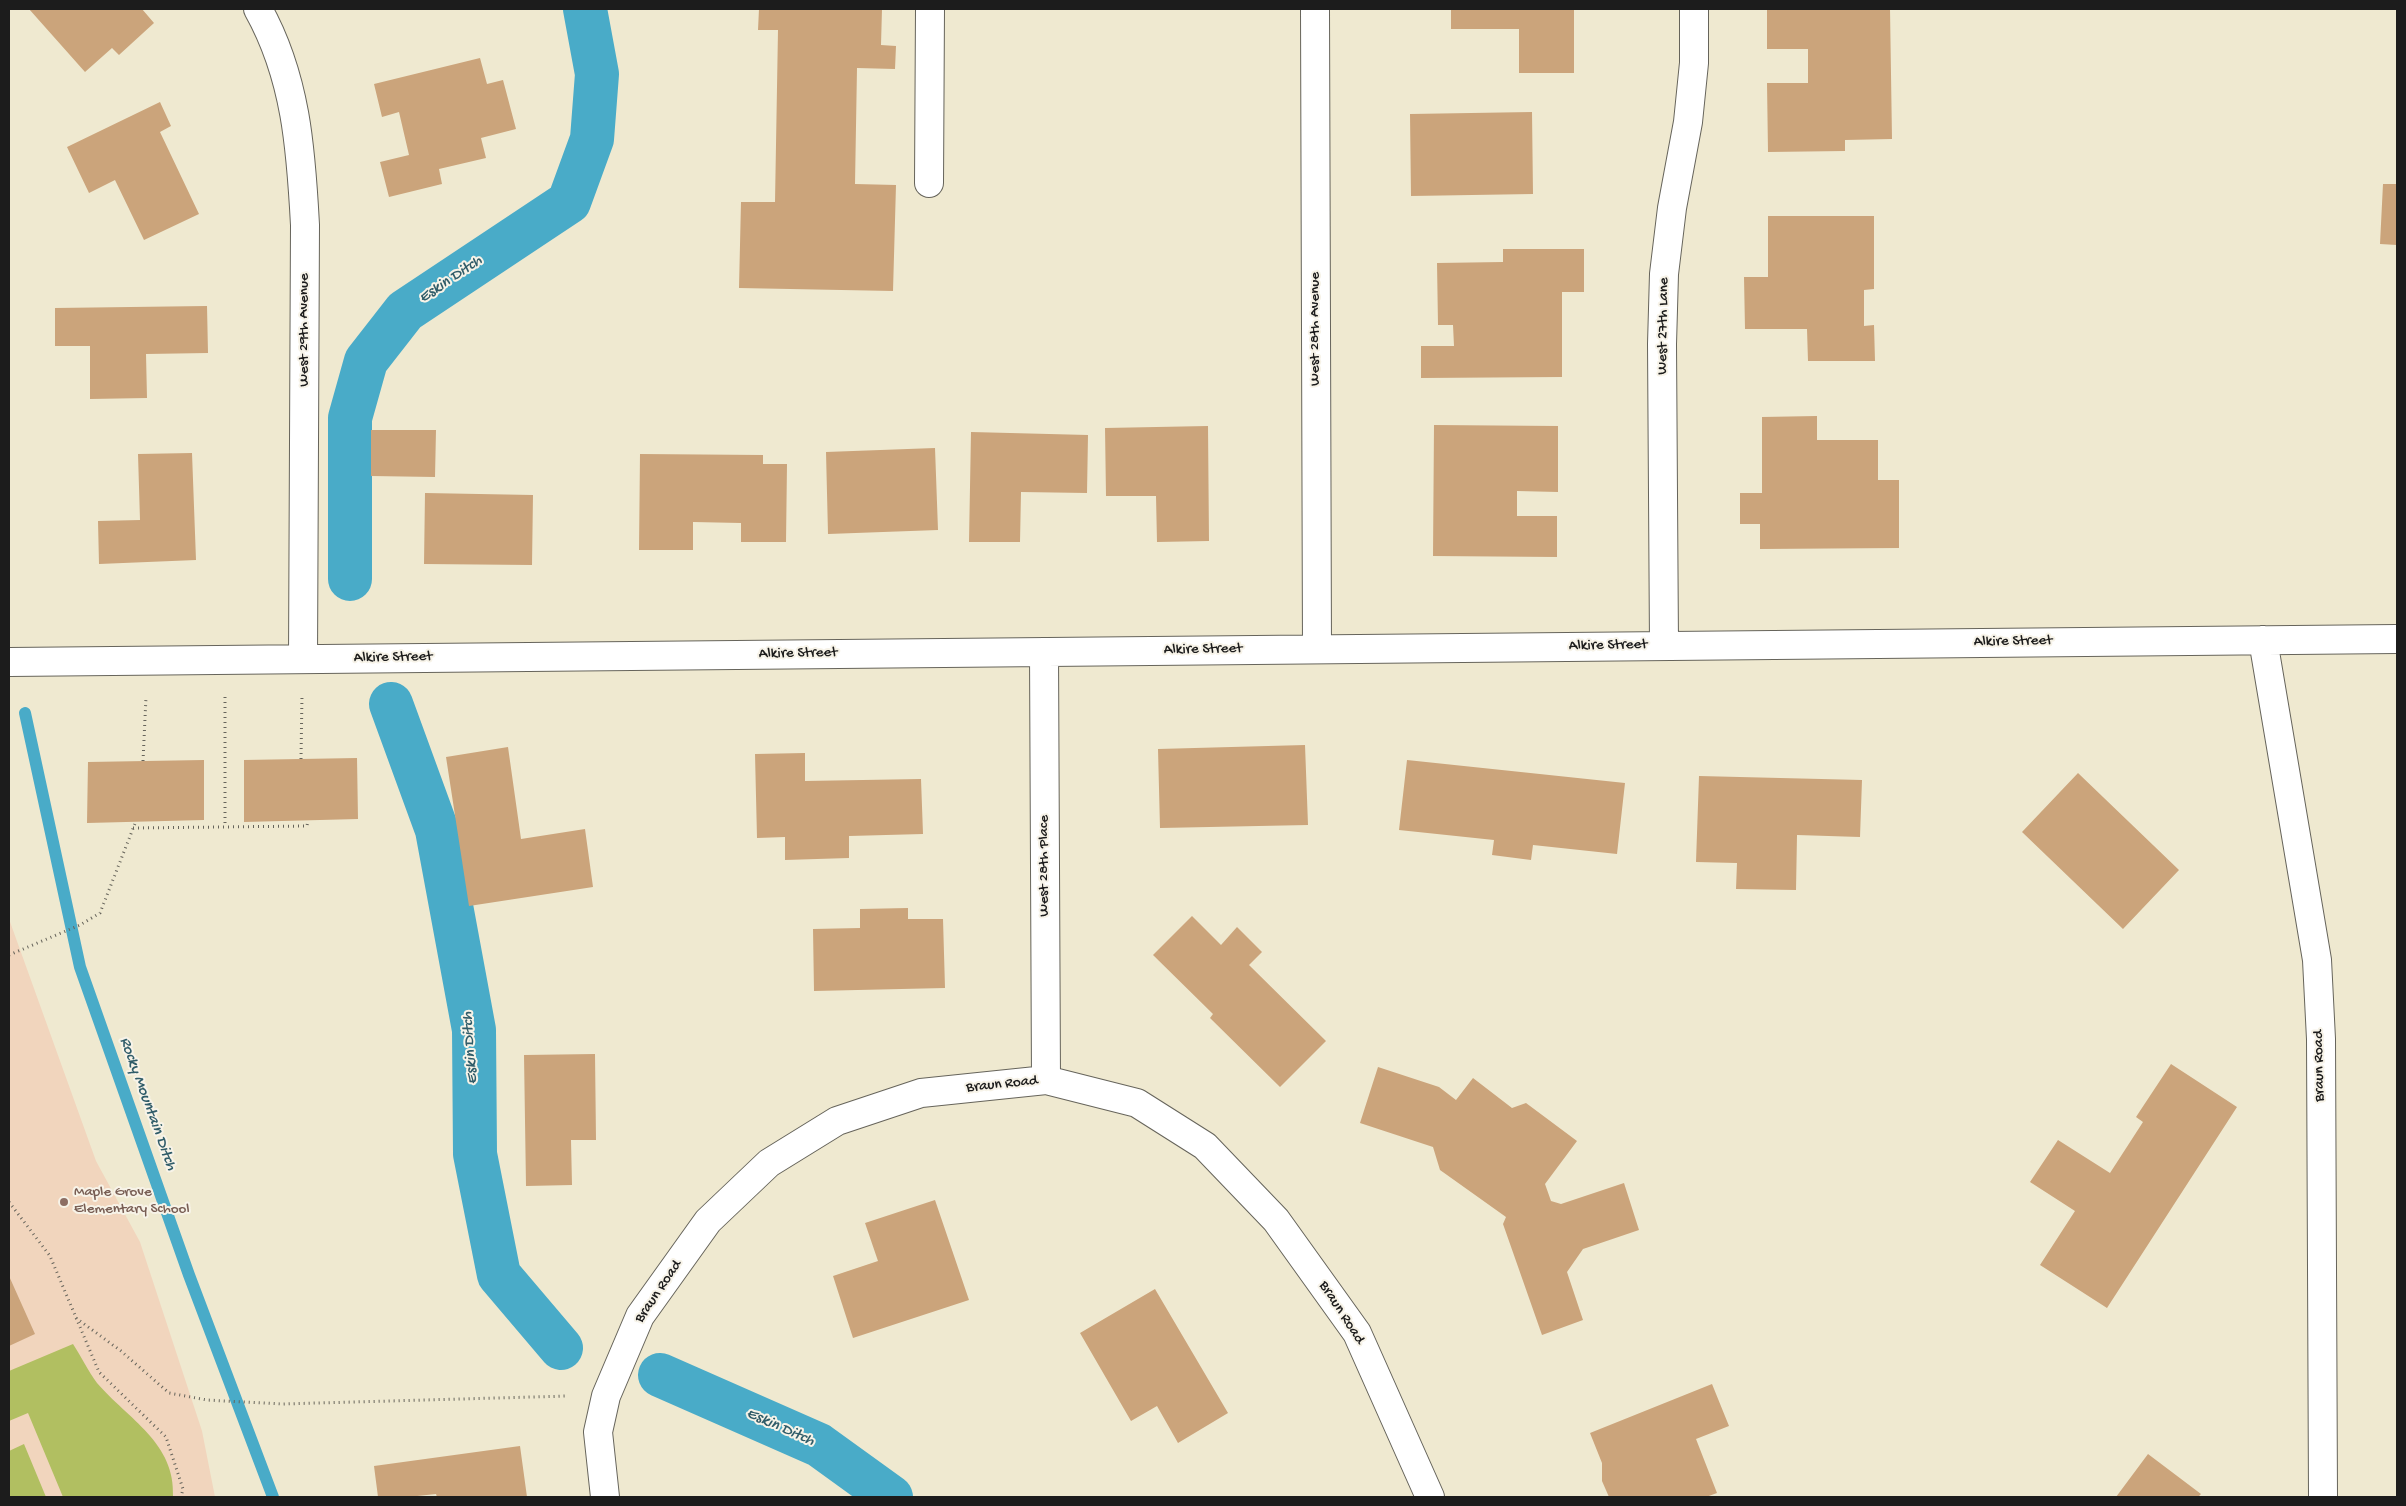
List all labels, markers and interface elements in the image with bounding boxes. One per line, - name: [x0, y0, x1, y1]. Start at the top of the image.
- water label: Eskin Ditch: [416, 252, 486, 308]
- street label: West 28th Avenue: [1307, 272, 1325, 386]
- street label: West 29th Avenue: [296, 273, 314, 387]
- street label: West 27th Lane: [1654, 277, 1674, 375]
- street label: Alkire Street: [1974, 632, 2052, 652]
- street label: Alkire Street: [1569, 636, 1647, 656]
- street label: Alkire Street: [1164, 640, 1242, 660]
- street label: Alkire Street: [759, 644, 837, 664]
- street label: Alkire Street: [354, 648, 432, 668]
- street label: West 28th Place: [1036, 815, 1054, 917]
- water label: Eskin Ditch: [459, 1011, 483, 1085]
- street label: Braun Road: [2310, 1030, 2330, 1102]
- water label: Rocky Mountain Ditch: [114, 1035, 180, 1173]
- street label: Braun Road: [965, 1072, 1039, 1098]
- place label: Maple Grove Elementary School: [74, 1184, 190, 1219]
- marker: Maple Grove Elementary School: [58, 1196, 70, 1208]
- street label: Braun Road: [631, 1257, 687, 1327]
- street label: Braun Road: [1314, 1278, 1368, 1348]
- water label: Eskin Ditch: [743, 1405, 817, 1451]

